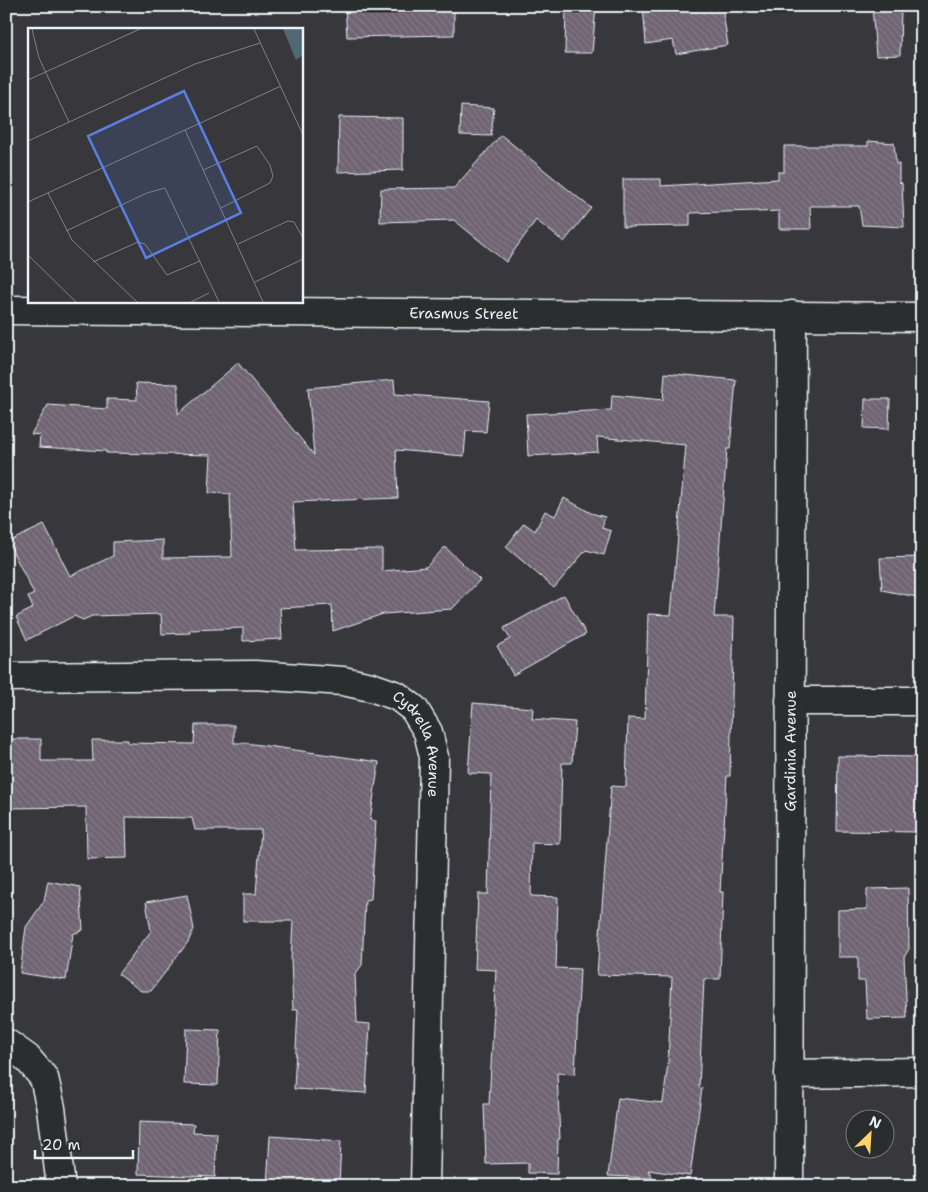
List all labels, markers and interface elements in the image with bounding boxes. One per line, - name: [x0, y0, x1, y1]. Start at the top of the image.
- inset map: [28, 28, 302, 302]
- street label: Erasmus Street: [409, 303, 519, 324]
- street label: Cydrella Avenue: [388, 686, 444, 798]
- street label: Gardinia Avenue: [780, 691, 801, 811]
- north arrow: [846, 1110, 896, 1160]
- text: N: [867, 1112, 884, 1133]
- scale bar: [35, 1127, 132, 1159]
- text: 20 m: [42, 1135, 81, 1155]

